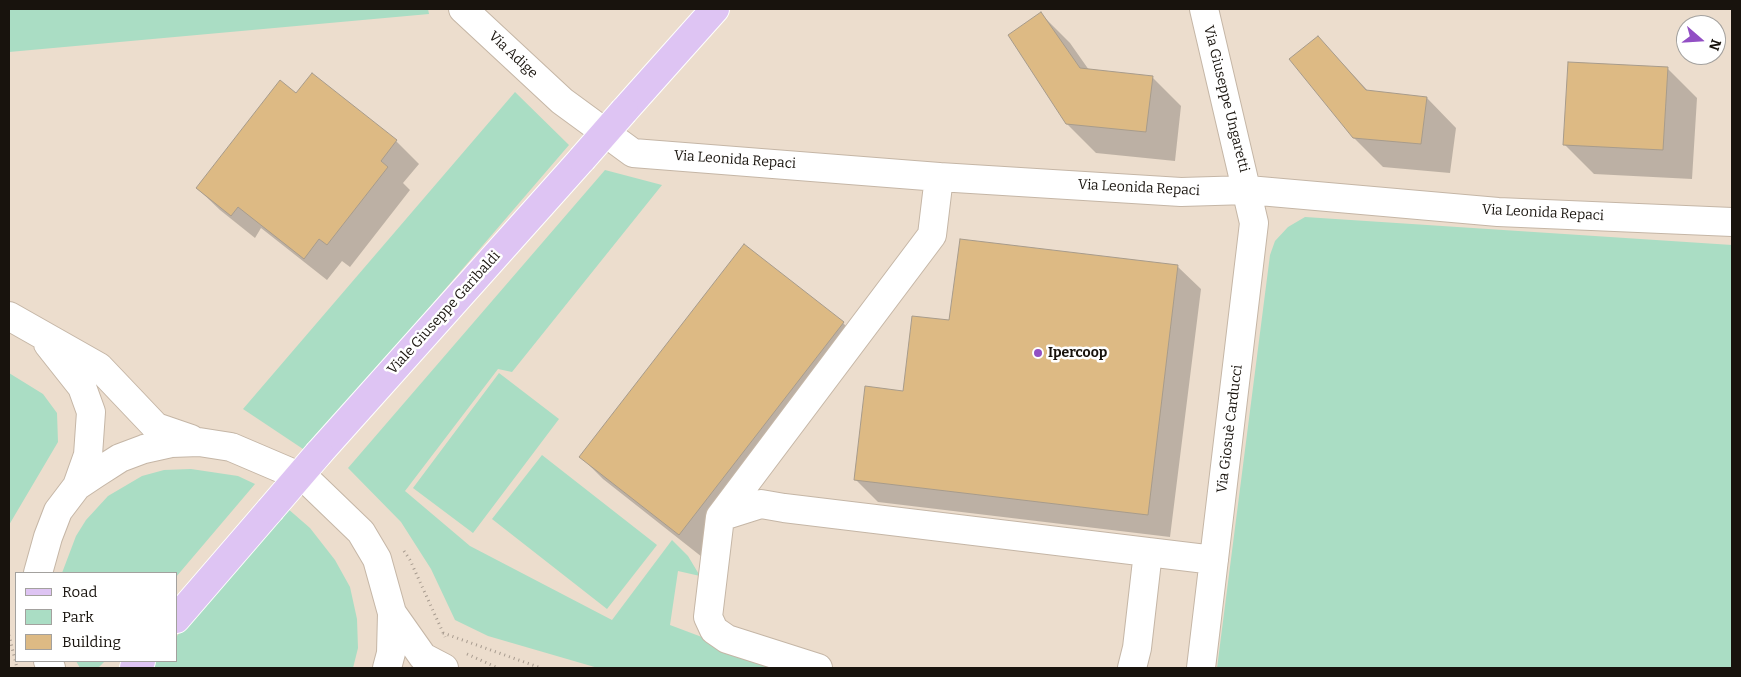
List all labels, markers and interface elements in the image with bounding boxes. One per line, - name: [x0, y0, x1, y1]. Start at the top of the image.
- north arrow: [1676, 15, 1726, 65]
- street label: Via Giuseppe Ungaretti: [1200, 24, 1252, 174]
- street label: Via Adige: [485, 28, 541, 82]
- text: N: [1705, 37, 1725, 53]
- street label: Via Leonida Repaci: [674, 147, 796, 173]
- street label: Via Leonida Repaci: [1078, 176, 1200, 200]
- street label: Via Leonida Repaci: [1482, 201, 1604, 225]
- street label: Viale Giuseppe Garibaldi: [384, 248, 504, 378]
- place label: Ipercoop: [1048, 345, 1107, 361]
- marker: Ipercoop: [1032, 347, 1044, 359]
- street label: Via Giosuè Carducci: [1214, 364, 1246, 494]
- legend: [15, 572, 178, 662]
- text: Road: [62, 583, 97, 601]
- text: Park: [62, 608, 94, 626]
- text: Building: [62, 633, 121, 651]

